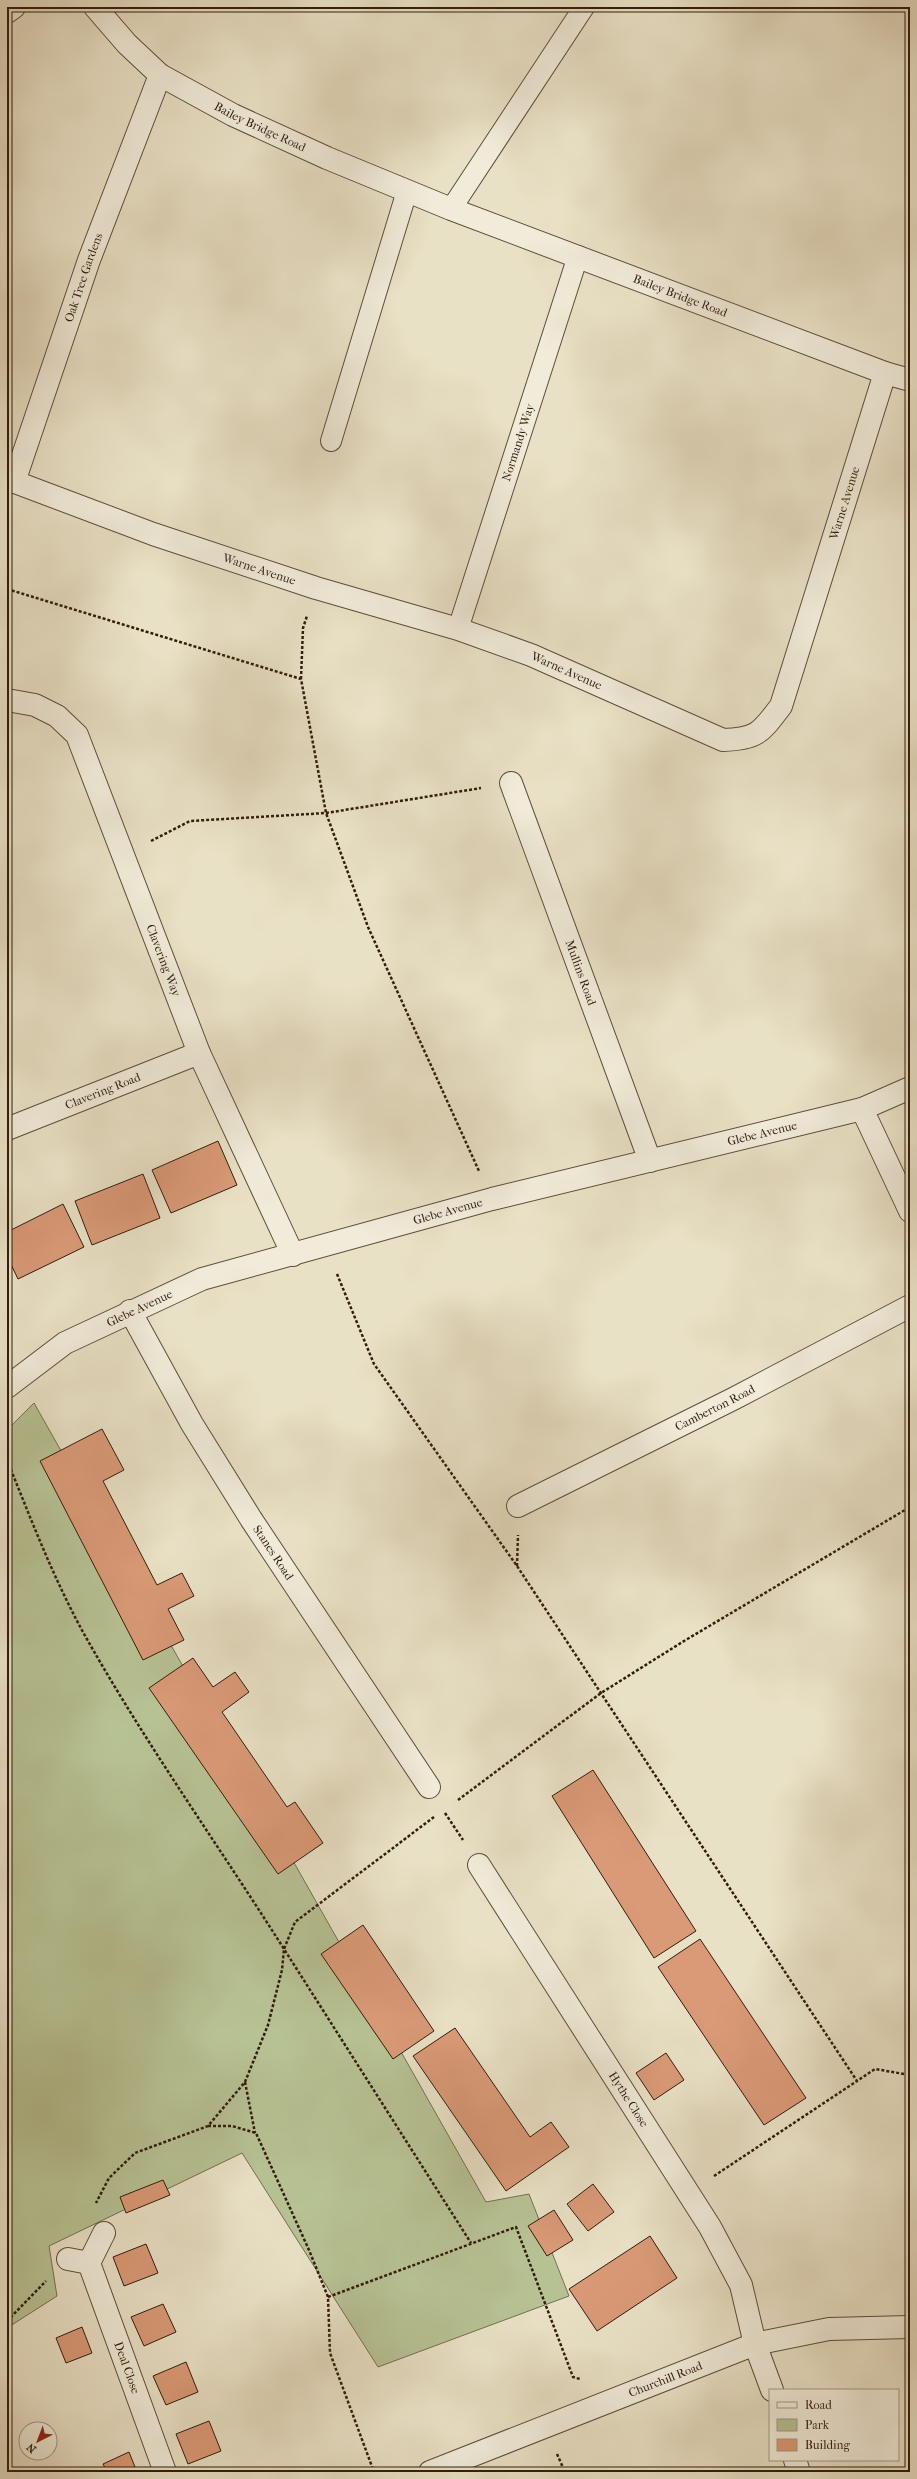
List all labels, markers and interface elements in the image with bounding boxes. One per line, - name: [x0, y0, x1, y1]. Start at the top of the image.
- street label: Bailey Bridge Road: [212, 99, 308, 155]
- street label: Oak Tree Gardens: [62, 230, 106, 324]
- street label: Bailey Bridge Road: [631, 272, 730, 320]
- street label: Normandy Way: [499, 401, 537, 483]
- street label: Warne Avenue: [826, 465, 862, 542]
- street label: Warne Avenue: [220, 550, 298, 588]
- street label: Warne Avenue: [528, 649, 604, 693]
- street label: Clavering Way: [143, 922, 184, 999]
- street label: Mullins Road: [562, 938, 599, 1008]
- street label: Clavering Road: [63, 1070, 143, 1112]
- street label: Glebe Avenue: [726, 1118, 799, 1148]
- street label: Glebe Avenue: [412, 1195, 484, 1227]
- street label: Glebe Avenue: [104, 1287, 175, 1330]
- street label: Camberton Road: [673, 1382, 758, 1434]
- street label: Stanes Road: [250, 1523, 297, 1583]
- street label: Hythe Close: [606, 2069, 651, 2130]
- street label: Deal Close: [111, 2340, 143, 2396]
- street label: Churchill Road: [627, 2358, 705, 2400]
- legend: [769, 2389, 899, 2461]
- text: Road: [805, 2398, 832, 2412]
- text: Park: [805, 2418, 830, 2432]
- north arrow: [18, 2421, 58, 2461]
- text: Building: [805, 2438, 850, 2452]
- text: N: [24, 2440, 39, 2456]

